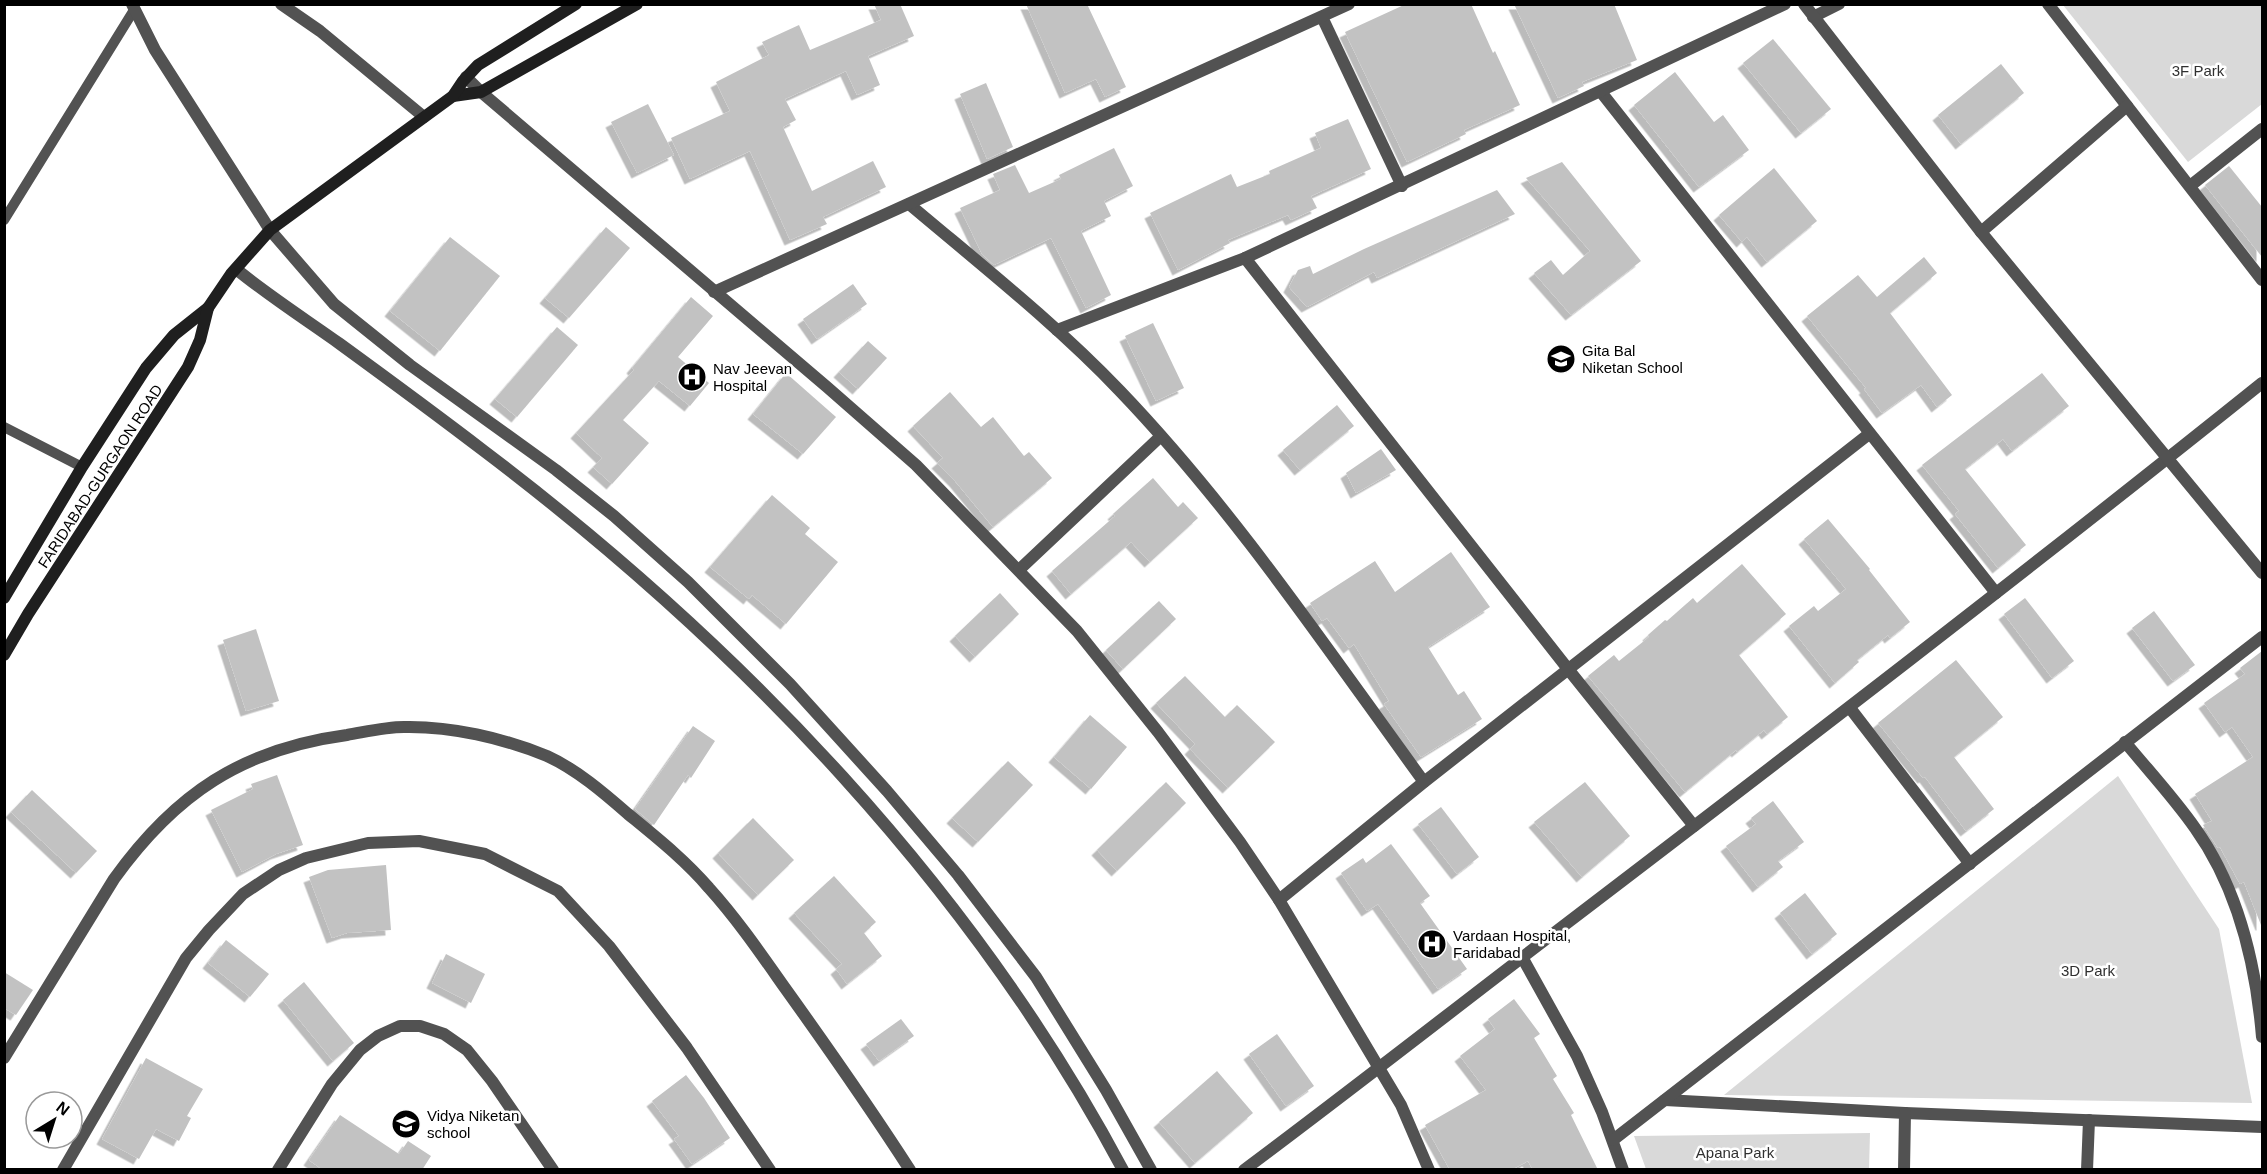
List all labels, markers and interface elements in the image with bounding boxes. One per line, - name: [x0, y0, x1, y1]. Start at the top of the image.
- park label: 3F Park: [2172, 62, 2225, 79]
- place label: Gita Bal Niketan School: [1582, 342, 1683, 376]
- school or university icon: Gita Bal Niketan School: [1545, 343, 1577, 375]
- place label: Nav Jeevan Hospital: [713, 360, 792, 394]
- hospital icon: Nav Jeevan Hospital: [676, 361, 708, 393]
- street label: FARIDABAD-GURGAON ROAD: [34, 381, 166, 571]
- place label: Vardaan Hospital, Faridabad: [1453, 927, 1571, 961]
- hospital icon: Vardaan Hospital, Faridabad: [1416, 928, 1448, 960]
- park label: 3D Park: [2061, 962, 2116, 979]
- north arrow: [24, 1090, 84, 1150]
- text: N: [53, 1098, 73, 1119]
- place label: Vidya Niketan school: [427, 1107, 519, 1141]
- school or university icon: Vidya Niketan school: [390, 1108, 422, 1140]
- park label: Apana Park: [1696, 1144, 1775, 1161]

